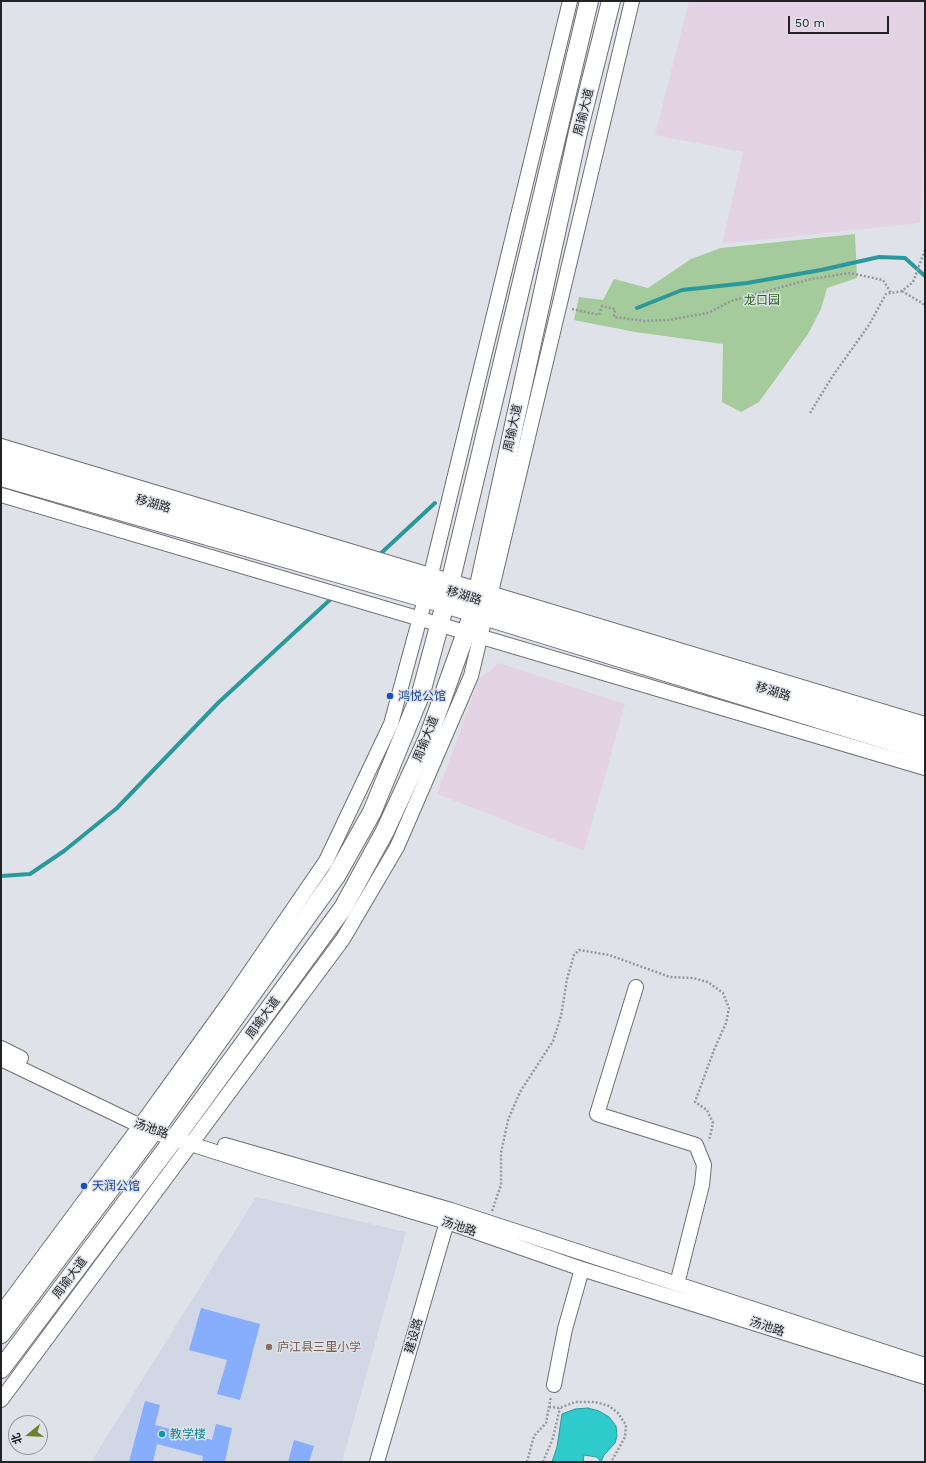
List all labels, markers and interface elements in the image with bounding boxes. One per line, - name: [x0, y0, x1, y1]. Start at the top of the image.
- scale bar: [790, 8, 891, 34]
- text: 50 m: [795, 16, 825, 30]
- street label: 周瑜大道: [571, 87, 597, 137]
- park label: 龙口园: [744, 293, 780, 307]
- street label: 周瑜大道: [501, 403, 525, 453]
- street label: 移湖路: [134, 492, 172, 516]
- street label: 移湖路: [445, 584, 483, 608]
- street label: 移湖路: [754, 680, 792, 704]
- place label: 鸿悦公馆: [398, 689, 446, 703]
- marker: 鸿悦公馆: [385, 691, 395, 701]
- street label: 周瑜大道: [410, 714, 442, 764]
- street label: 周瑜大道: [243, 994, 283, 1042]
- street label: 汤池路: [132, 1116, 170, 1142]
- place label: 天润公馆: [92, 1179, 140, 1193]
- marker: 天润公馆: [79, 1181, 89, 1191]
- street label: 汤池路: [440, 1215, 478, 1239]
- street label: 周瑜大道: [50, 1254, 90, 1302]
- street label: 汤池路: [748, 1315, 786, 1339]
- street label: 建设路: [402, 1317, 426, 1355]
- place label: 庐江县三里小学: [277, 1340, 361, 1354]
- marker: 庐江县三里小学: [264, 1342, 274, 1352]
- north arrow: [8, 1415, 48, 1455]
- place label: 教学楼: [170, 1427, 206, 1441]
- marker: 教学楼: [157, 1429, 167, 1439]
- text: 北: [9, 1431, 25, 1446]

